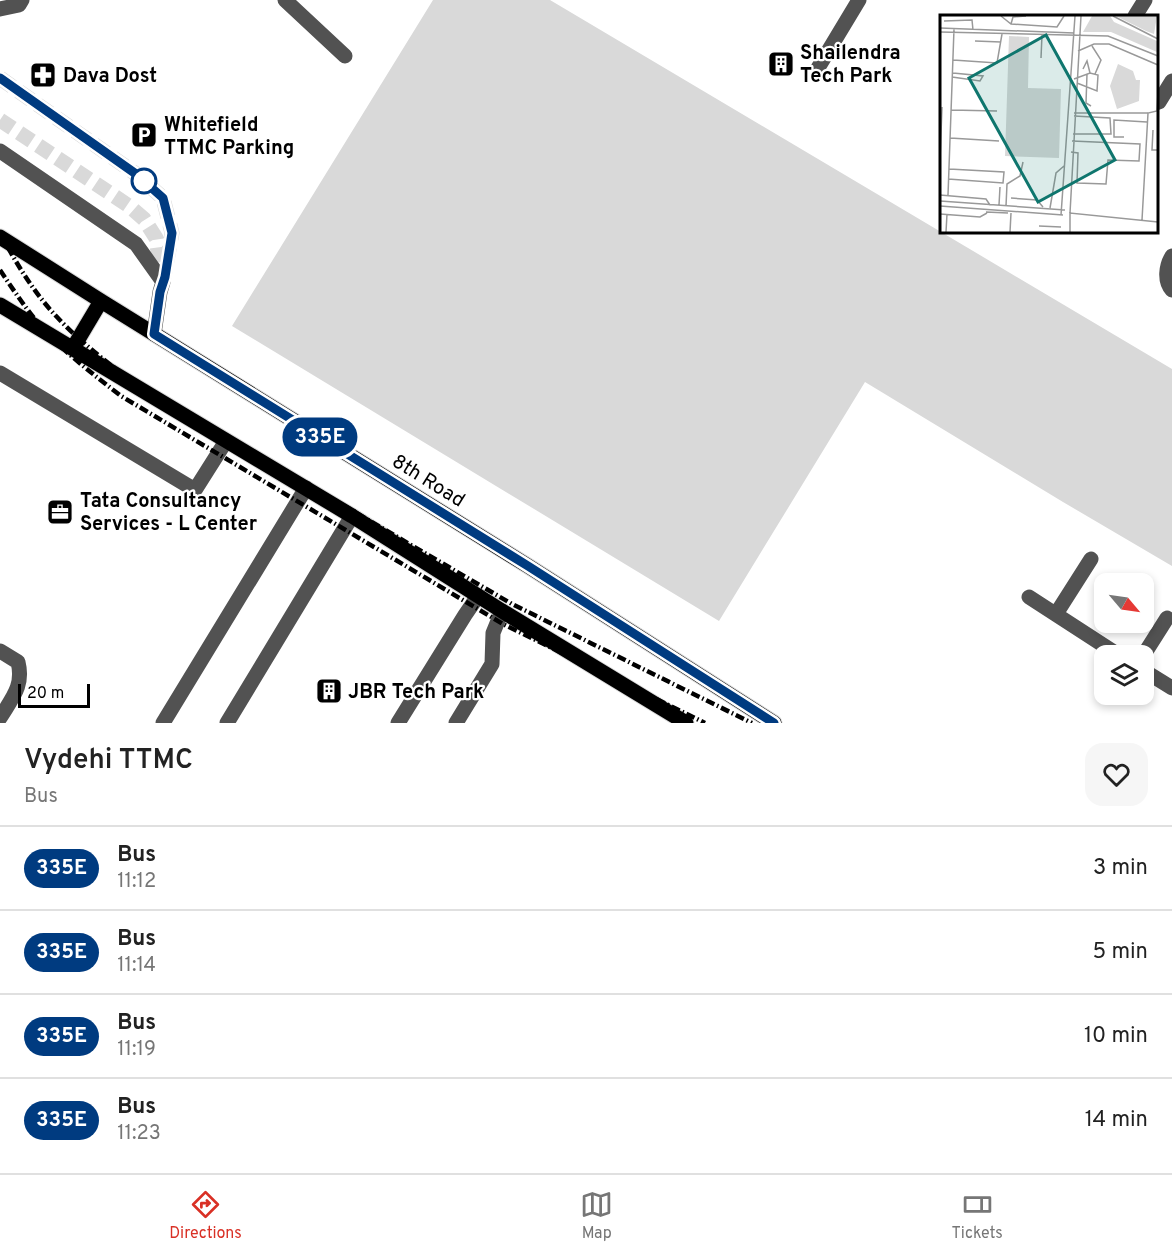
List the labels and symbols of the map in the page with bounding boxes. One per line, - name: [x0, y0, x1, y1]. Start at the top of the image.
- inset map: [940, 15, 1157, 232]
- place label: Shailendra Tech Park: [800, 41, 901, 90]
- building icon: Shailendra Tech Park: [766, 49, 796, 79]
- pharmacy icon: Dava Dost: [28, 60, 58, 90]
- place label: Dava Dost: [63, 64, 157, 90]
- place label: Whitefield TTMC Parking: [164, 113, 294, 162]
- parking icon: Whitefield TTMC Parking: [129, 120, 159, 150]
- unlabelled marker: [131, 168, 157, 194]
- line badge: 335E: [278, 418, 362, 456]
- street label: 8th Road: [387, 449, 469, 514]
- place label: Tata Consultancy Services - L Center: [80, 489, 258, 538]
- office icon: Tata Consultancy Services - L Center: [45, 497, 75, 527]
- north arrow: [1094, 573, 1154, 633]
- building icon: JBR Tech Park: [314, 676, 344, 706]
- place label: JBR Tech Park: [348, 680, 484, 706]
- scale bar: [18, 681, 90, 708]

